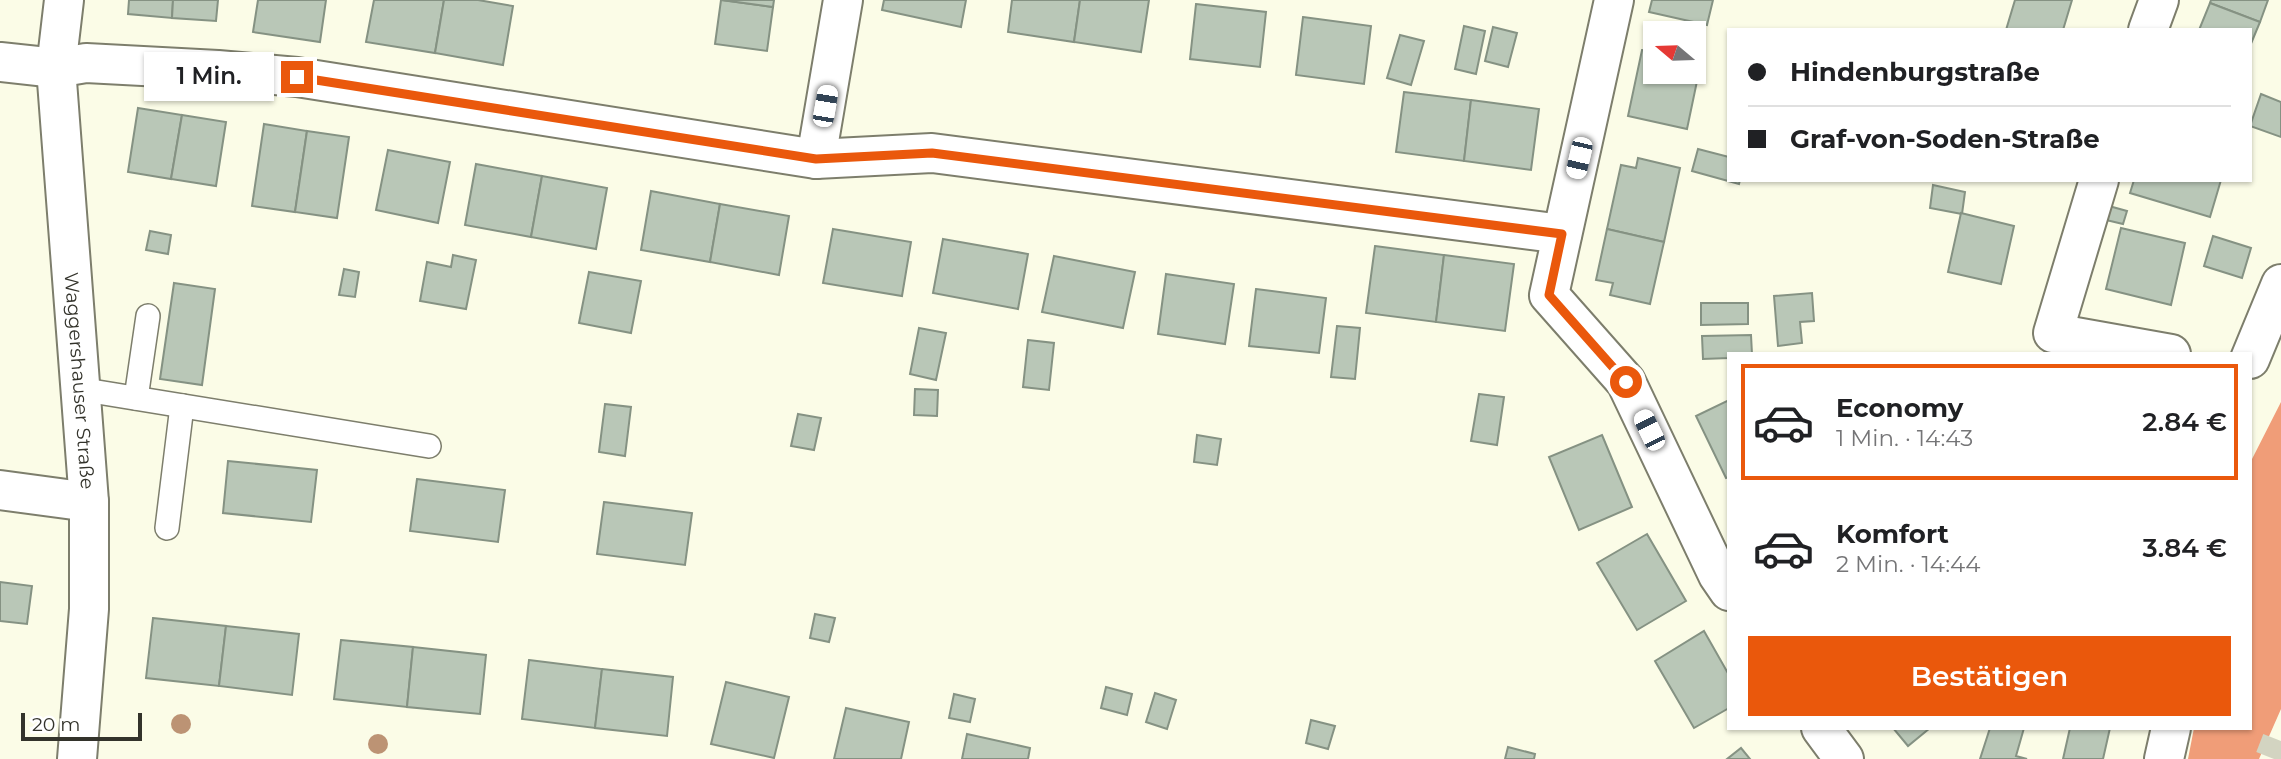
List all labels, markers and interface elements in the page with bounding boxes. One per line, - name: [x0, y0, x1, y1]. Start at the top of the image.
- north arrow: [1643, 21, 1706, 84]
- map controls: [1643, 21, 1706, 84]
- callout: 1 Min.: [143, 52, 272, 102]
- text: Hindenburgstraße: [1790, 56, 2040, 88]
- route end: [281, 61, 313, 93]
- text: 1 Min.: [176, 62, 242, 90]
- car: [812, 83, 839, 129]
- text: Graf-von-Soden-Straße: [1790, 123, 2100, 155]
- car: [1565, 135, 1594, 181]
- street label: Waggershauser Straße: [60, 271, 99, 490]
- route start: [1610, 366, 1642, 398]
- icon: car: [1752, 391, 1815, 454]
- text: Economy: [1836, 392, 1963, 424]
- text: 2.84 €: [2142, 406, 2227, 438]
- car: [1631, 407, 1668, 453]
- text: 1 Min. · 14:43: [1836, 424, 1973, 452]
- icon: car: [1752, 517, 1815, 580]
- text: Komfort: [1836, 518, 1949, 550]
- text: 3.84 €: [2143, 532, 2227, 564]
- text: 2 Min. · 14:44: [1836, 550, 1980, 578]
- button: Bestätigen: [1748, 636, 2231, 716]
- scale bar: [21, 710, 142, 742]
- text: 20 m: [32, 713, 80, 736]

